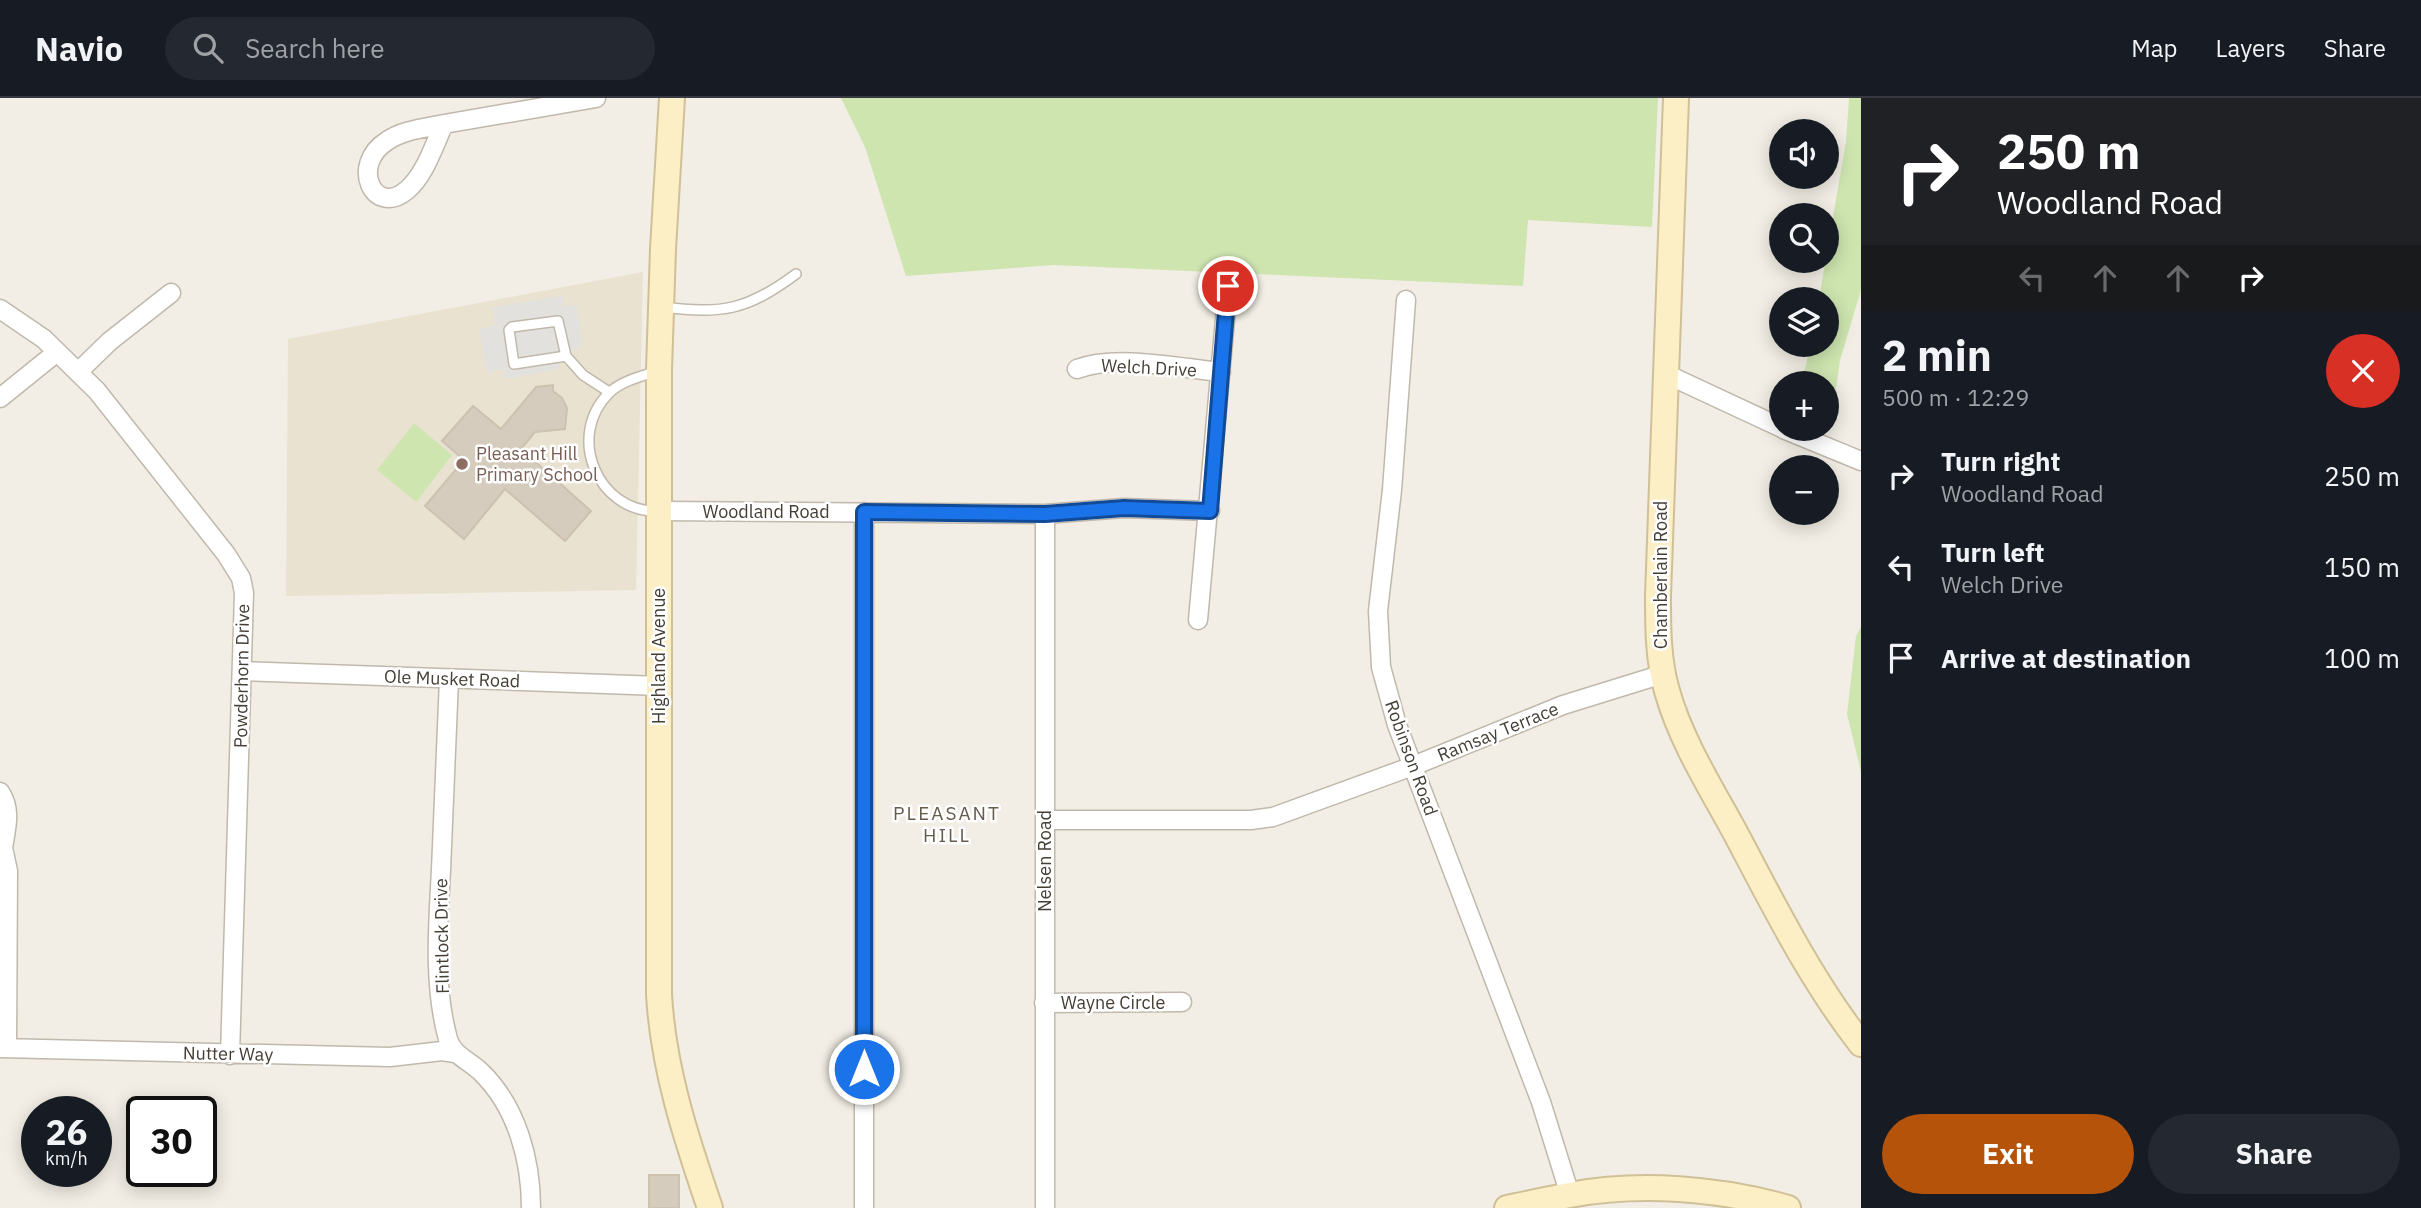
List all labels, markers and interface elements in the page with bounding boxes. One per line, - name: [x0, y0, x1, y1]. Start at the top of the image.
- search box: [165, 17, 655, 80]
- text: Navio: [35, 27, 123, 70]
- icon: search: [189, 29, 227, 67]
- text: Search here: [245, 31, 385, 65]
- text: Map: [2131, 32, 2178, 64]
- text: Layers: [2216, 32, 2286, 64]
- text: Share: [2324, 32, 2386, 64]
- map controls: [1769, 119, 1839, 525]
- button: sound: [1769, 119, 1839, 189]
- text: 250 m: [1997, 119, 2141, 182]
- icon: right: [1882, 126, 1973, 217]
- text: Woodland Road: [1997, 181, 2223, 223]
- button: search: [1769, 203, 1839, 273]
- pin: [1198, 256, 1258, 316]
- icon: left: [2013, 259, 2051, 297]
- icon: ahead: [2086, 259, 2124, 297]
- icon: ahead: [2159, 259, 2197, 297]
- icon: right: [2232, 259, 2270, 297]
- icon: arrive: [1209, 267, 1247, 305]
- button: layers: [1769, 287, 1839, 357]
- text: 2 min: [1882, 328, 1992, 383]
- button: close: [2326, 334, 2400, 408]
- street label: Welch Drive: [1101, 354, 1198, 381]
- button: +: [1769, 371, 1839, 441]
- text: 500 m · 12:29: [1882, 382, 2029, 412]
- place label: Pleasant Hill Primary School: [476, 442, 598, 486]
- text: Turn right: [1941, 444, 2060, 478]
- button: −: [1769, 455, 1839, 525]
- marker: Pleasant Hill Primary School: [454, 456, 470, 472]
- icon: right: [1882, 457, 1920, 495]
- text: 250 m: [2324, 459, 2400, 493]
- text: Woodland Road: [1941, 478, 2104, 508]
- street label: Woodland Road: [702, 500, 830, 523]
- street label: Chamberlain Road: [1649, 501, 1672, 649]
- text: Turn left: [1941, 535, 2044, 569]
- icon: left: [1882, 548, 1920, 586]
- text: 150 m: [2324, 550, 2400, 584]
- text: Welch Drive: [1941, 569, 2063, 599]
- street label: Highland Avenue: [647, 588, 670, 724]
- street label: Powderhorn Drive: [229, 604, 254, 748]
- icon: arrive: [1882, 639, 1920, 677]
- text: Arrive at destination: [1941, 641, 2191, 675]
- text: 100 m: [2324, 641, 2400, 675]
- street label: Ole Musket Road: [383, 665, 521, 692]
- street label: Robinson Road: [1380, 697, 1443, 819]
- street label: Ramsay Terrace: [1434, 697, 1562, 766]
- district label: PLEASANT HILL: [893, 801, 1001, 847]
- street label: Nelsen Road: [1033, 810, 1056, 912]
- street label: Flintlock Drive: [429, 878, 454, 994]
- street label: Wayne Circle: [1061, 991, 1165, 1014]
- position arrow: [827, 1032, 901, 1106]
- street label: Nutter Way: [183, 1041, 273, 1066]
- speed limit sign: 30: [126, 1096, 217, 1187]
- text: 26: [45, 1109, 88, 1155]
- button: Exit: [1882, 1114, 2134, 1194]
- button: Share: [2148, 1114, 2400, 1194]
- text: km/h: [45, 1147, 88, 1170]

